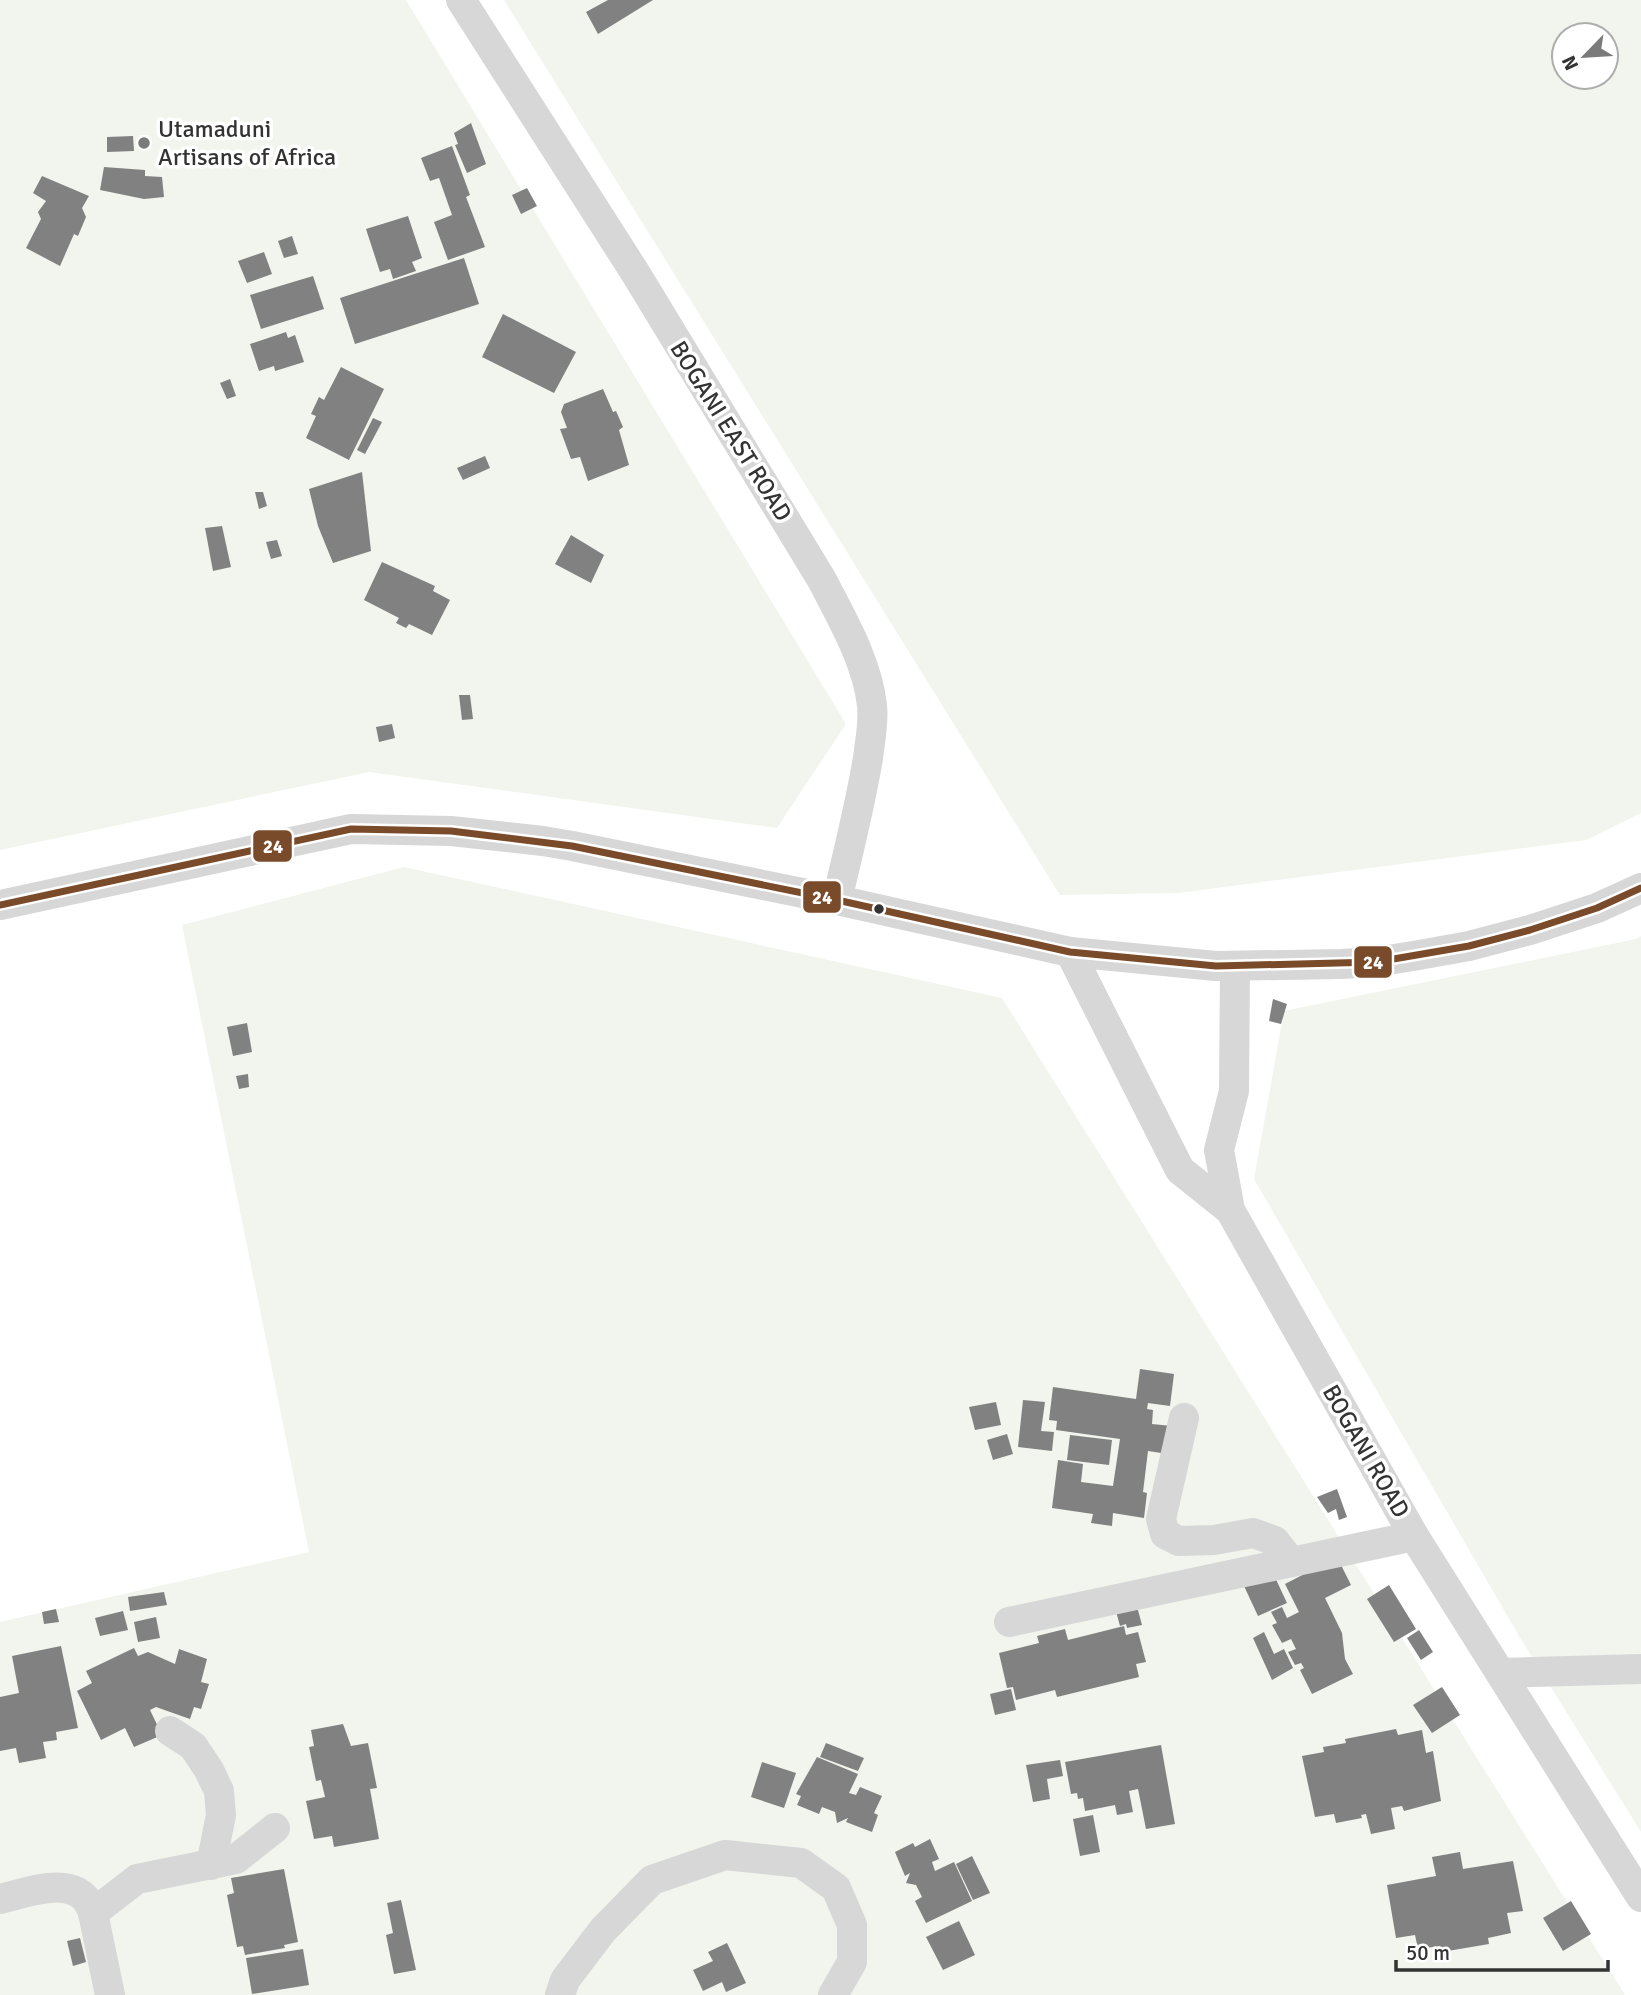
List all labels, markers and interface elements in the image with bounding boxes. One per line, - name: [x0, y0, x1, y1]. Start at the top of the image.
- north arrow: [1550, 21, 1620, 91]
- text: N: [1557, 52, 1584, 74]
- place label: Utamaduni Artisans of Africa: [158, 114, 336, 172]
- marker: Utamaduni Artisans of Africa: [136, 135, 152, 151]
- street label: BOGANI EAST ROAD: [664, 335, 798, 527]
- line badge: 24: [252, 829, 293, 863]
- text: 24: [263, 835, 283, 859]
- line badge: 24: [802, 880, 842, 914]
- text: 24: [812, 886, 832, 910]
- unlabelled marker: [872, 902, 886, 916]
- line badge: 24: [1353, 945, 1393, 979]
- text: 24: [1363, 951, 1383, 975]
- street label: BOGANI ROAD: [1316, 1379, 1416, 1523]
- scale bar: [1396, 1928, 1608, 1972]
- text: 50 m: [1406, 1940, 1450, 1966]

